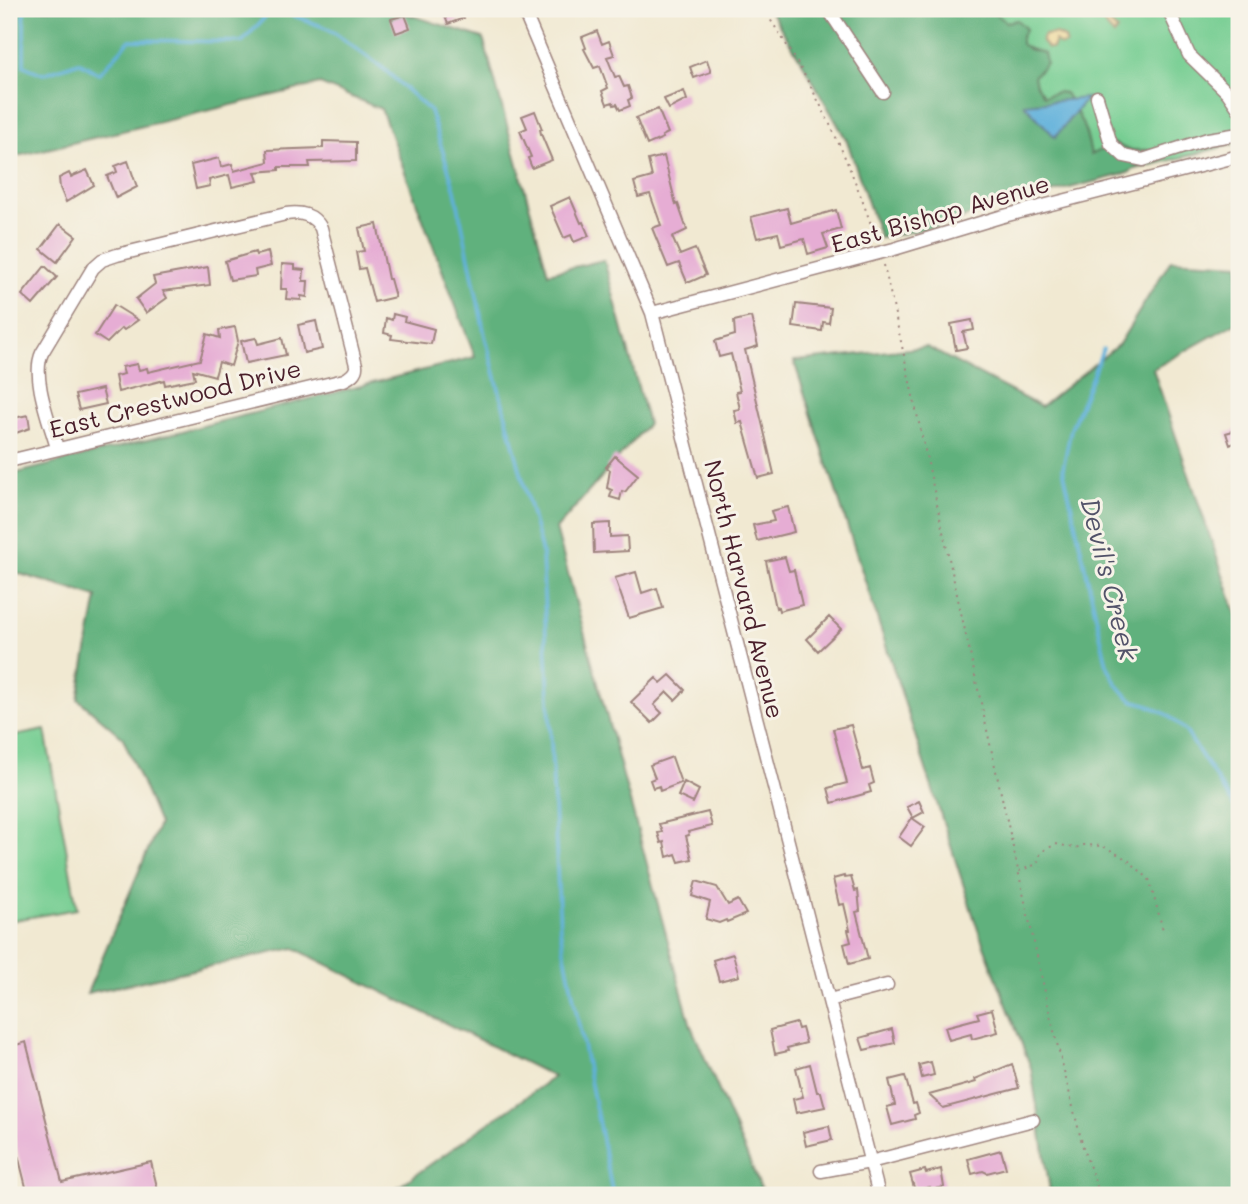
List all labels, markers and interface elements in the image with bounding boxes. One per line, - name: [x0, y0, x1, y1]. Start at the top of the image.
- street label: East Bishop Avenue: [827, 167, 1053, 259]
- street label: East Crestwood Drive: [46, 352, 304, 444]
- street label: North Harvard Avenue: [698, 456, 792, 722]
- water label: Devil's Creek: [1073, 494, 1147, 665]

